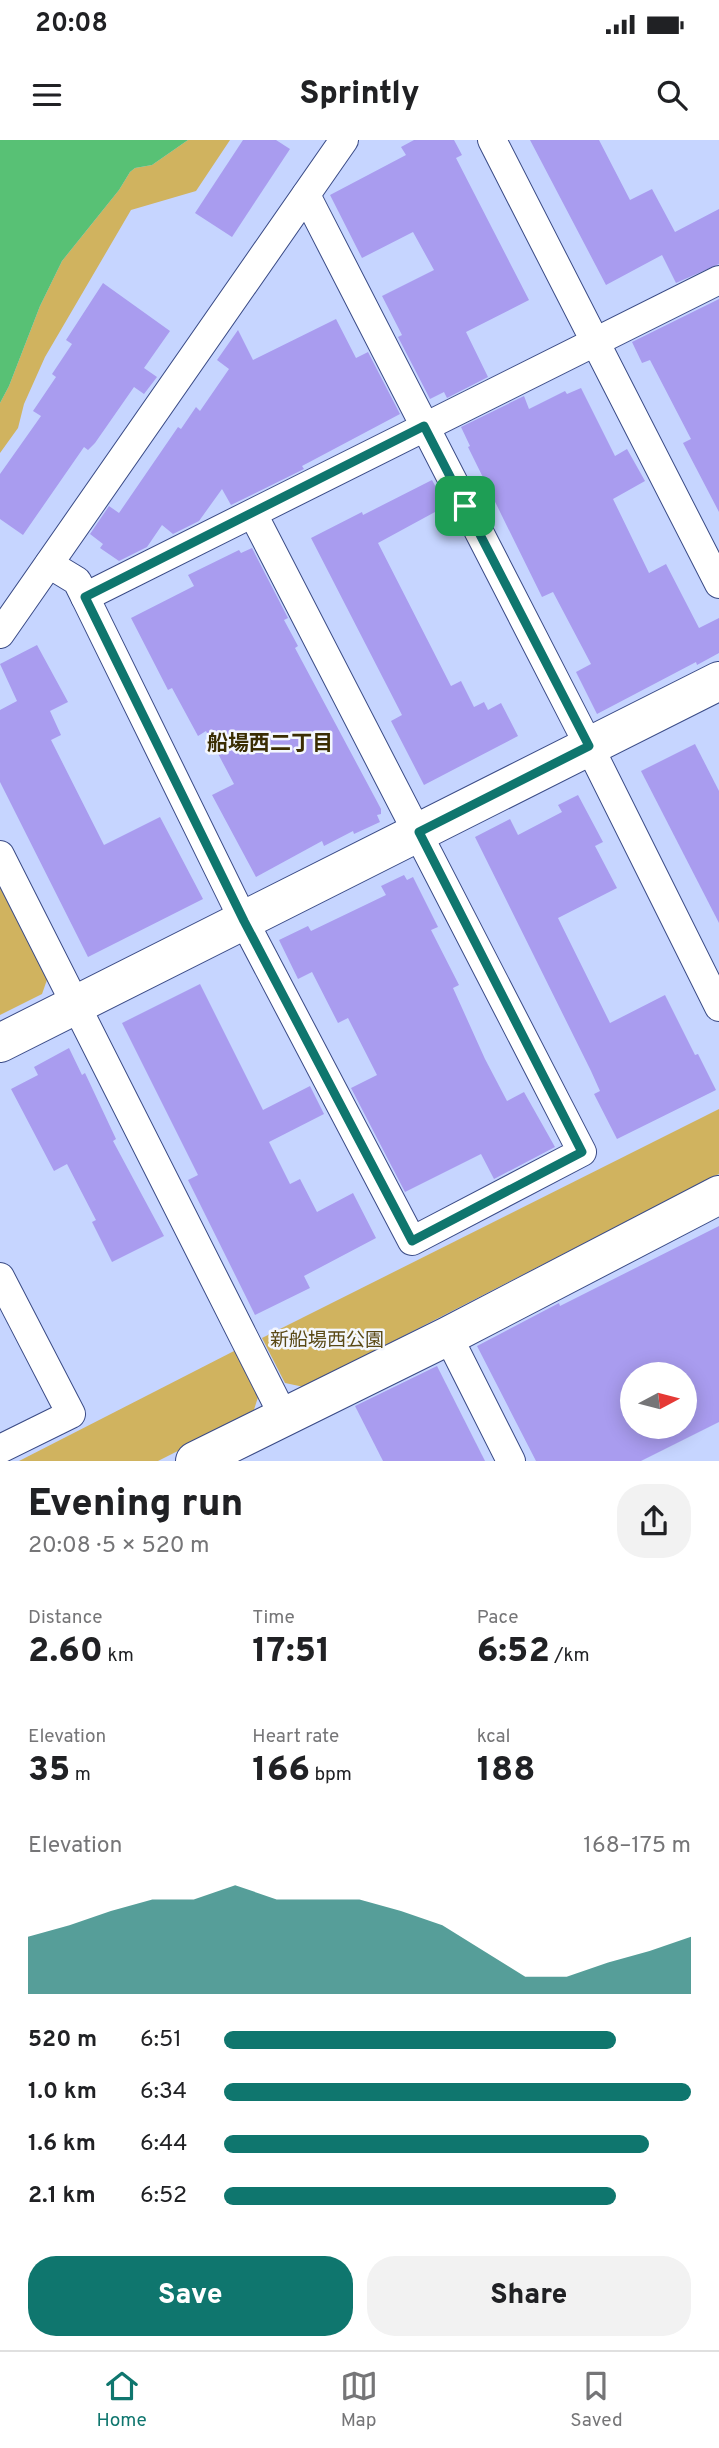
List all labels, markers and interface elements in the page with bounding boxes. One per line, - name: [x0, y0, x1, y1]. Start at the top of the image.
- text: 20:08: [35, 8, 108, 41]
- text: Sprintly: [300, 75, 419, 115]
- icon: menu: [28, 76, 66, 114]
- icon: search: [653, 76, 691, 114]
- pin: [435, 476, 495, 536]
- icon: arrive: [446, 487, 484, 525]
- district label: 船場西二丁目: [207, 731, 333, 758]
- park label: 新船場西公園: [270, 1329, 384, 1353]
- north arrow: [620, 1362, 696, 1438]
- map controls: [620, 1362, 697, 1439]
- text: Evening run: [28, 1481, 243, 1530]
- button: share: [617, 1484, 691, 1558]
- text: 20:08 · 5 × 520 m: [28, 1532, 209, 1561]
- text: Distance: [28, 1606, 103, 1630]
- text: Time: [252, 1606, 295, 1630]
- text: Pace: [477, 1606, 518, 1630]
- text: 2.60: [28, 1630, 103, 1674]
- text: 17:51: [252, 1630, 330, 1674]
- text: 6:52: [477, 1630, 550, 1674]
- text: km: [103, 1644, 134, 1668]
- text: /km: [550, 1644, 590, 1668]
- text: Elevation: [28, 1725, 106, 1749]
- text: Heart rate: [252, 1725, 339, 1749]
- text: kcal: [477, 1725, 510, 1749]
- text: 35: [28, 1749, 70, 1793]
- text: 166: [252, 1749, 310, 1793]
- text: 188: [477, 1749, 535, 1793]
- text: m: [70, 1763, 91, 1787]
- text: bpm: [310, 1763, 352, 1787]
- text: Elevation: [28, 1832, 123, 1861]
- text: 168–175 m: [583, 1832, 691, 1861]
- text: 520 m: [28, 2026, 97, 2055]
- text: 6:51: [140, 2026, 182, 2055]
- text: 1.0 km: [28, 2078, 97, 2107]
- text: 6:34: [140, 2078, 187, 2107]
- text: 1.6 km: [28, 2130, 96, 2159]
- text: 6:44: [140, 2130, 187, 2159]
- text: 2.1 km: [28, 2182, 96, 2211]
- text: 6:52: [140, 2182, 187, 2211]
- button: Save: [28, 2256, 353, 2336]
- button: Share: [367, 2256, 691, 2336]
- tab: Home: [96, 2367, 147, 2433]
- tab: Map: [340, 2367, 378, 2433]
- tab: Saved: [570, 2367, 623, 2433]

